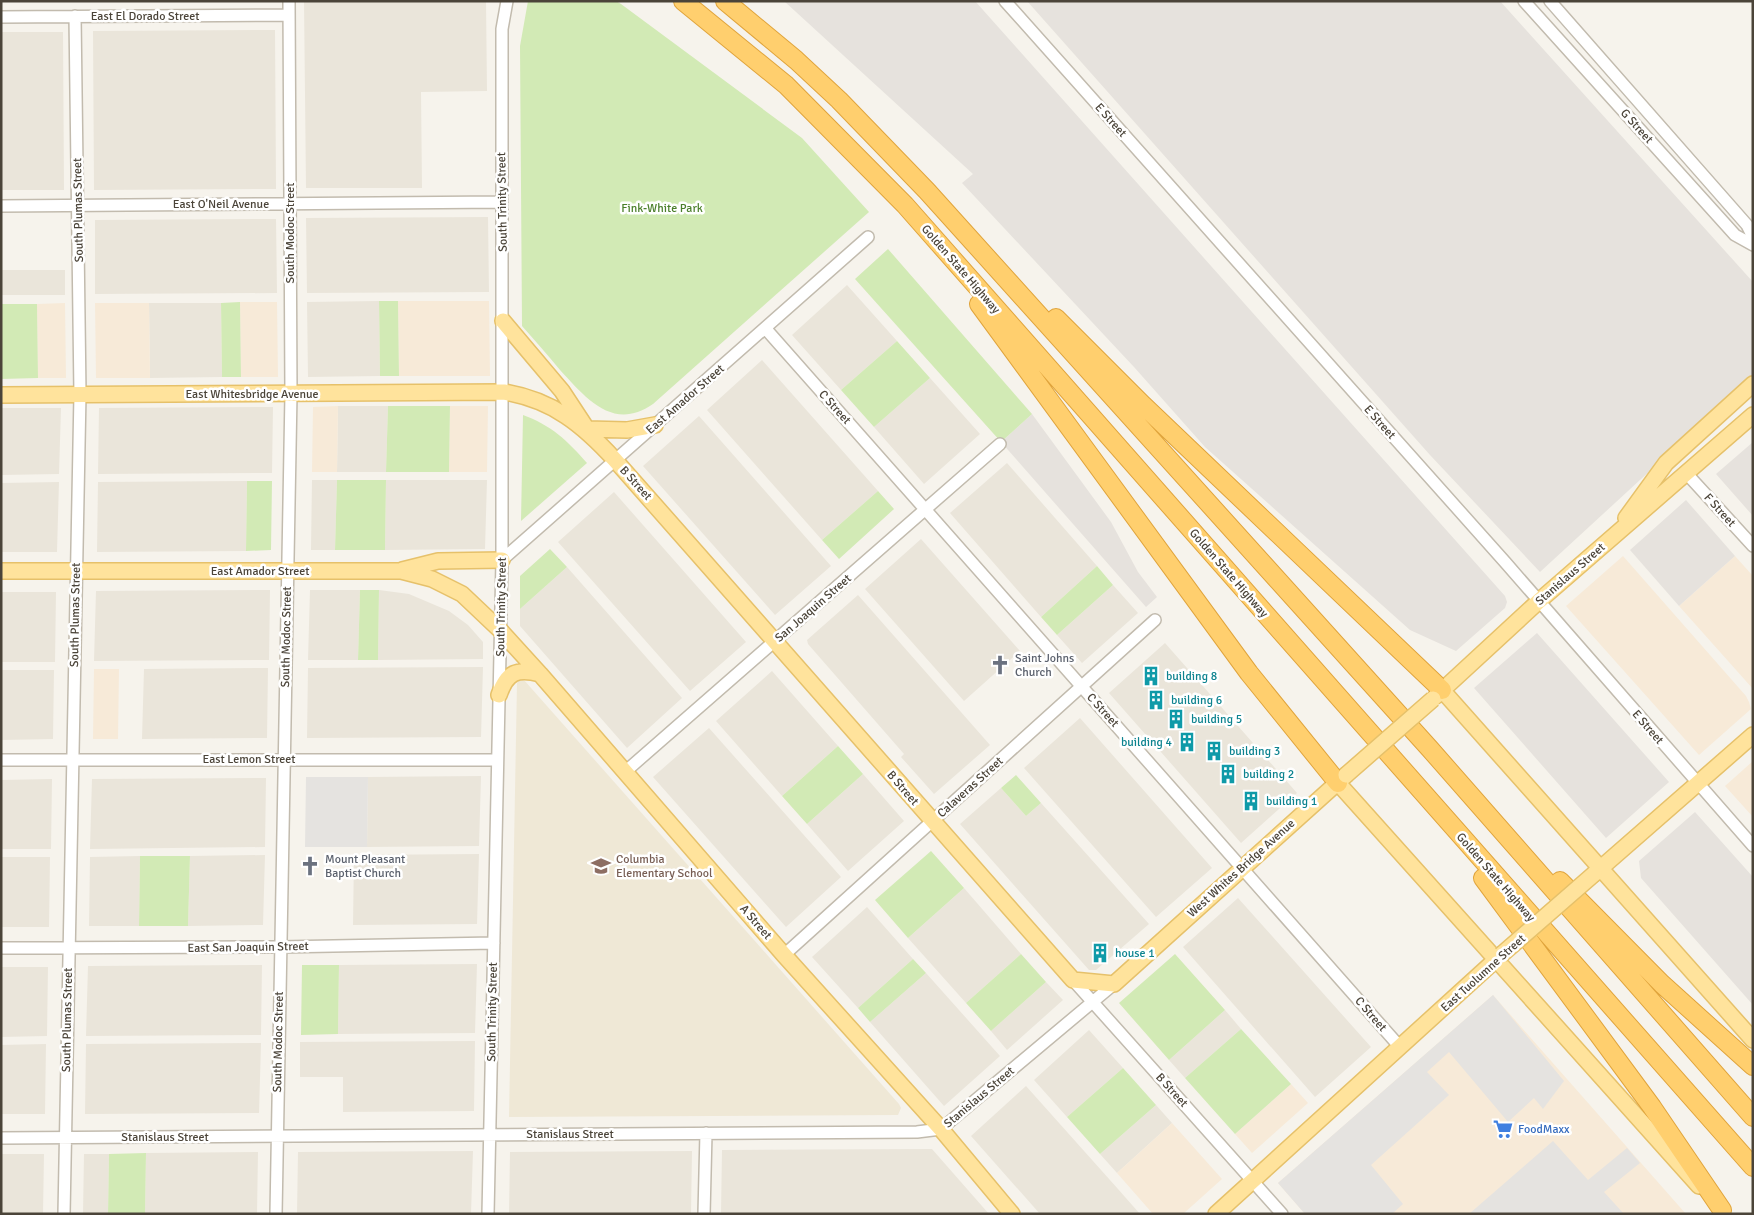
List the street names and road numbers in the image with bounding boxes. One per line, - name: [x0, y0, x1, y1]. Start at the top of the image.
- street label: East El Dorado Street: [91, 9, 199, 24]
- street label: E Street: [1091, 100, 1130, 140]
- street label: G Street: [1617, 106, 1656, 147]
- street label: South Trinity Street: [494, 152, 511, 252]
- street label: South Plumas Street: [70, 158, 87, 262]
- street label: South Modoc Street: [283, 183, 298, 283]
- street label: East O'Neil Avenue: [173, 197, 269, 212]
- street label: Golden State Highway: [918, 222, 1003, 317]
- street label: East Amador Street: [643, 361, 728, 437]
- street label: East Whitesbridge Avenue: [185, 387, 319, 402]
- street label: C Street: [815, 387, 854, 428]
- street label: E Street: [1360, 402, 1399, 442]
- street label: B Street: [616, 463, 655, 504]
- street label: F Street: [1701, 490, 1739, 530]
- street label: Golden State Highway: [1186, 526, 1271, 621]
- street label: Stanislaus Street: [1532, 540, 1608, 609]
- street label: South Trinity Street: [493, 557, 510, 657]
- street label: South Plumas Street: [67, 563, 84, 667]
- street label: East Amador Street: [211, 564, 309, 579]
- street label: San Joaquin Street: [772, 571, 855, 646]
- street label: South Modoc Street: [278, 586, 295, 688]
- street label: C Street: [1083, 690, 1122, 731]
- street label: E Street: [1629, 707, 1667, 748]
- street label: East Lemon Street: [202, 752, 296, 767]
- street label: Calaveras Street: [934, 754, 1006, 821]
- street label: B Street: [883, 768, 922, 809]
- street label: West Whites Bridge Avenue: [1184, 816, 1298, 921]
- street label: Golden State Highway: [1453, 830, 1538, 925]
- street label: A Street: [736, 902, 775, 943]
- street label: East Tuolumne Street: [1438, 931, 1529, 1015]
- street label: East San Joaquin Street: [187, 939, 309, 956]
- street label: South Trinity Street: [484, 962, 501, 1062]
- street label: South Plumas Street: [59, 968, 76, 1072]
- street label: South Modoc Street: [270, 991, 287, 1093]
- street label: C Street: [1351, 994, 1390, 1035]
- street label: Stanislaus Street: [941, 1064, 1018, 1131]
- street label: B Street: [1152, 1070, 1191, 1111]
- street label: Stanislaus Street: [526, 1127, 614, 1142]
- street label: Stanislaus Street: [121, 1130, 209, 1145]

